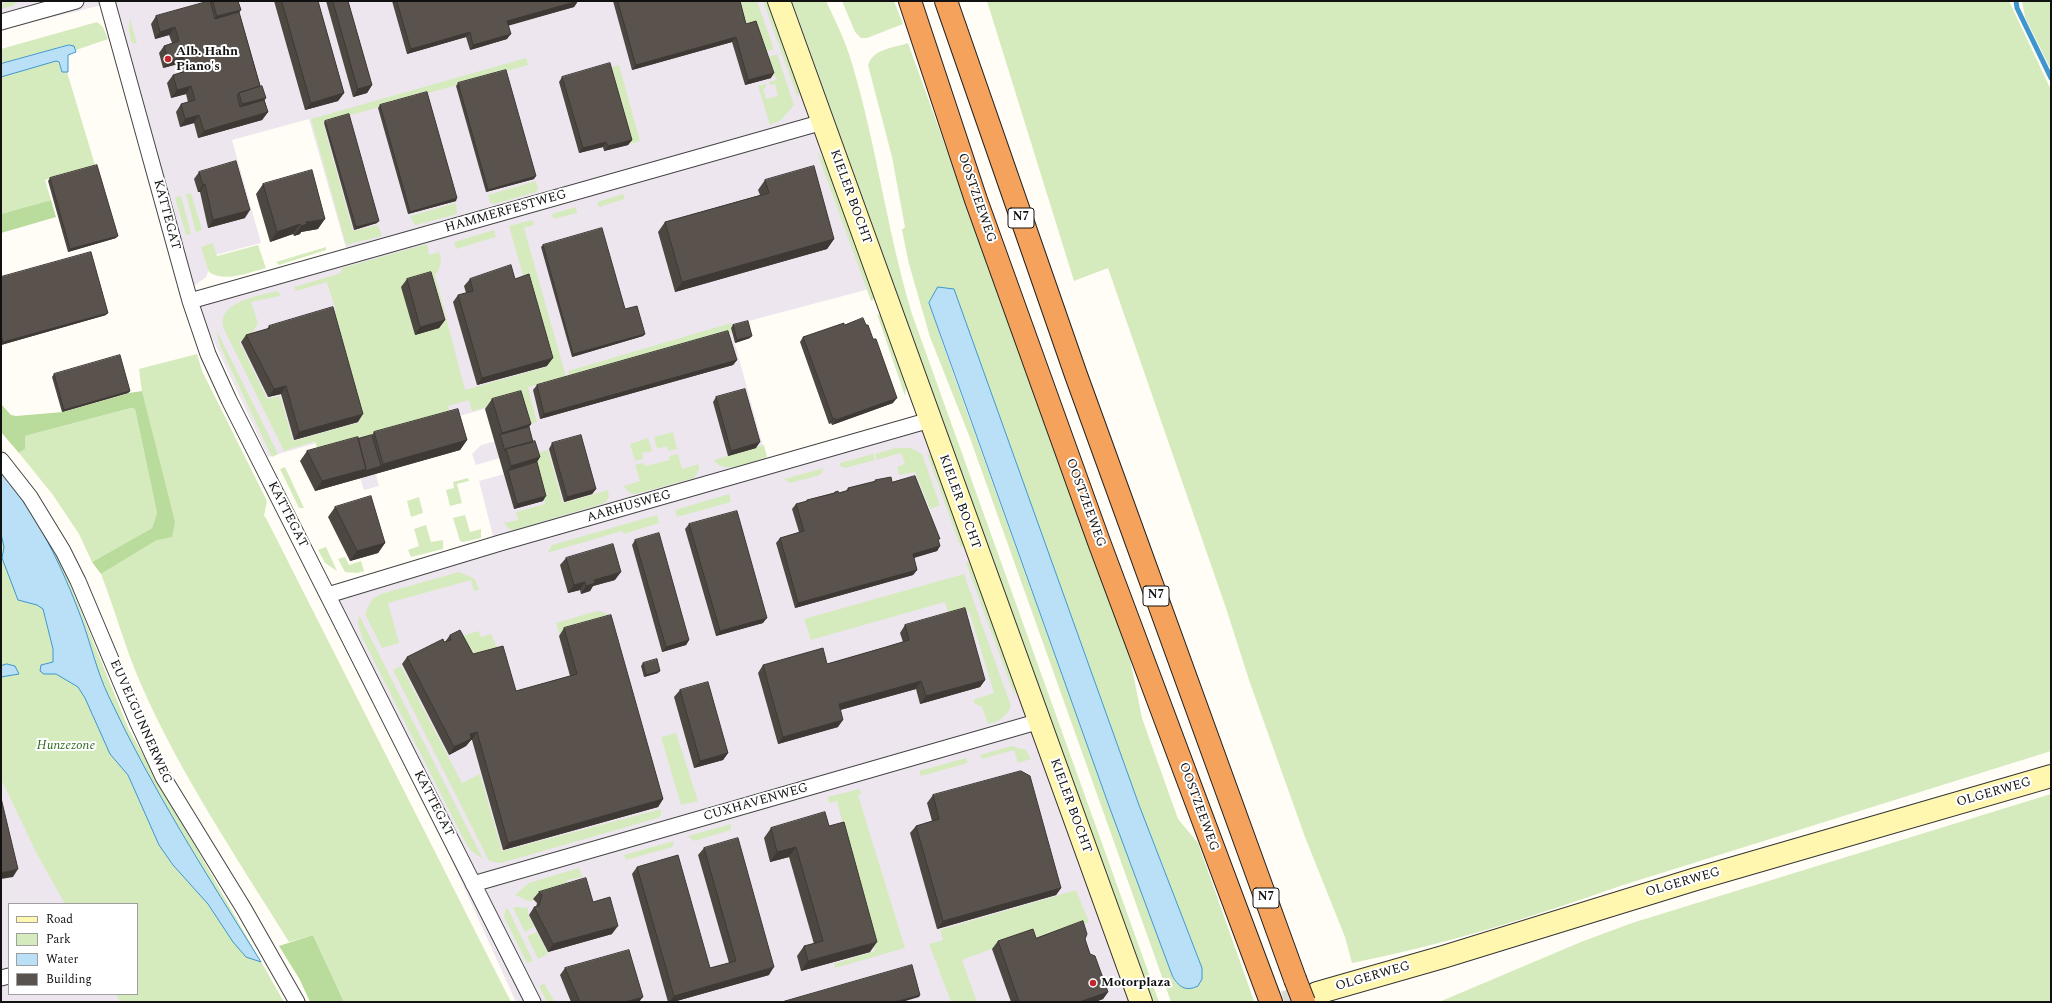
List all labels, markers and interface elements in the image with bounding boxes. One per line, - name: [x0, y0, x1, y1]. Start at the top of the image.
- place label: Alb. Hahn Piano's: [176, 44, 238, 75]
- marker: Alb. Hahn Piano's: [163, 54, 173, 64]
- street label: KIELER BOCHT: [826, 148, 874, 246]
- street label: OOSTZEEWEG: [953, 151, 999, 245]
- street label: KATTEGAT: [149, 178, 183, 252]
- street label: HAMMERFESTWEG: [443, 187, 569, 237]
- road number: N7: [1008, 208, 1034, 228]
- street label: KIELER BOCHT: [935, 453, 983, 551]
- street label: OOSTZEEWEG: [1062, 456, 1108, 550]
- street label: KATTEGAT: [264, 479, 310, 551]
- street label: AARHUSWEG: [585, 488, 673, 526]
- road number: N7: [1143, 586, 1169, 606]
- street label: EUVELGUNNERWEG: [106, 657, 174, 787]
- park label: Hunzezone: [37, 738, 95, 754]
- street label: KIELER BOCHT: [1046, 757, 1094, 855]
- street label: OOSTZEEWEG: [1175, 760, 1221, 854]
- street label: KATTEGAT: [410, 768, 456, 840]
- street label: OLGERWEG: [1955, 775, 2033, 811]
- street label: CUXHAVENWEG: [702, 781, 810, 825]
- street label: OLGERWEG: [1644, 865, 1722, 901]
- road number: N7: [1253, 888, 1279, 908]
- legend: [8, 903, 138, 995]
- text: Road: [46, 910, 73, 929]
- text: Park: [46, 930, 71, 949]
- text: Water: [46, 950, 78, 969]
- street label: OLGERWEG: [1334, 959, 1412, 995]
- text: Building: [46, 970, 92, 989]
- place label: Motorplaza: [1101, 975, 1170, 991]
- marker: Motorplaza: [1088, 978, 1098, 988]

